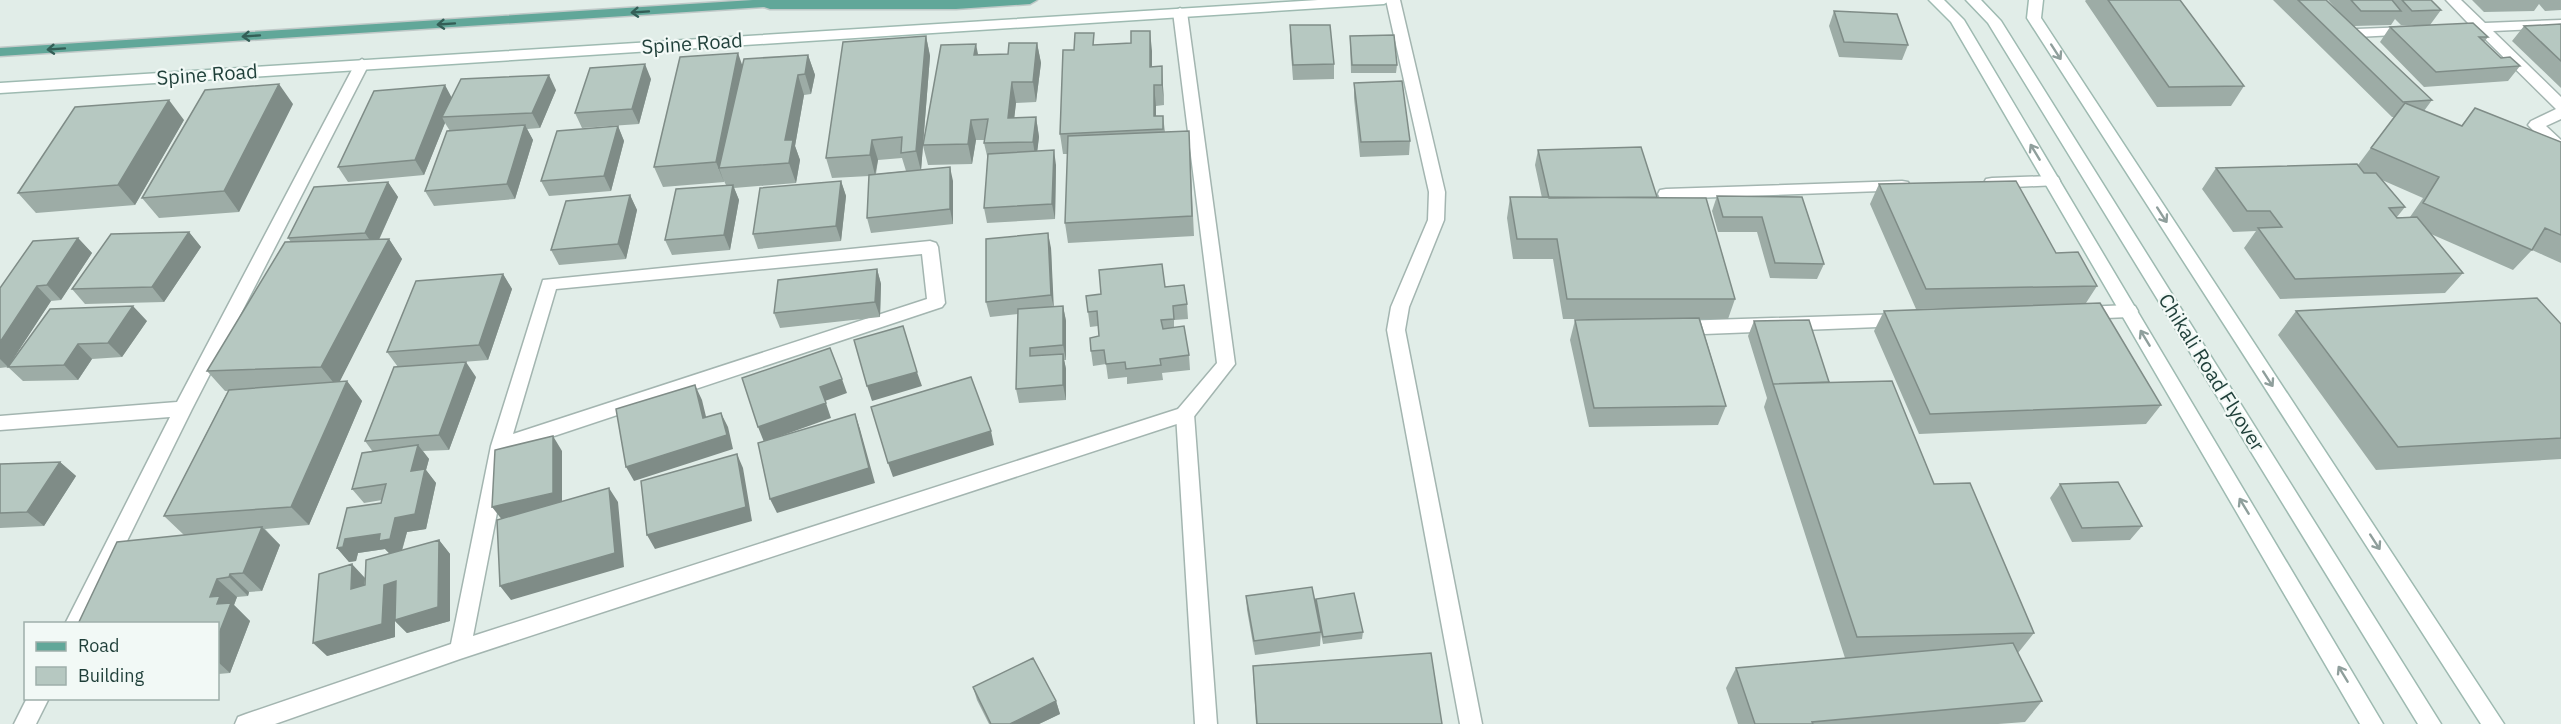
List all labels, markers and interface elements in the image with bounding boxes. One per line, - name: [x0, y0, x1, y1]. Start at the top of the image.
- one-way arrow: [631, 6, 651, 17]
- one-way arrow: [436, 19, 456, 30]
- street label: Spine Road: [641, 26, 743, 60]
- one-way arrow: [241, 31, 261, 42]
- one-way arrow: [47, 43, 67, 54]
- one-way arrow: [2050, 43, 2062, 60]
- street label: Spine Road: [156, 57, 258, 91]
- one-way arrow: [2028, 144, 2040, 161]
- one-way arrow: [2156, 206, 2168, 223]
- street label: Chikali Road Flyover: [2153, 288, 2271, 456]
- one-way arrow: [2138, 330, 2150, 347]
- one-way arrow: [2262, 370, 2275, 387]
- one-way arrow: [2237, 498, 2249, 515]
- one-way arrow: [2369, 533, 2381, 550]
- legend: [24, 622, 219, 700]
- text: Road: [78, 634, 119, 657]
- text: Building: [78, 664, 145, 687]
- one-way arrow: [2336, 666, 2348, 683]

